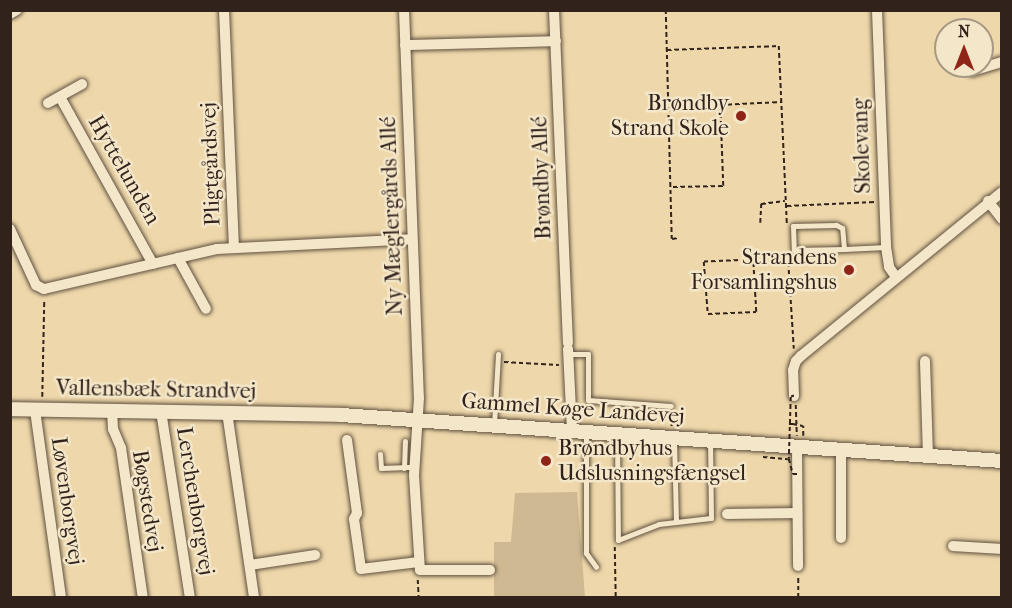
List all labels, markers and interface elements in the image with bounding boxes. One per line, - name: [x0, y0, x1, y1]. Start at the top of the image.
- north arrow: [934, 18, 994, 78]
- text: N: [958, 22, 970, 41]
- place label: Brøndby Strand Skole: [611, 90, 729, 142]
- street label: Skolevang: [847, 98, 877, 194]
- street label: Pligtgårdsvej: [196, 102, 226, 226]
- marker: Brøndby Strand Skole: [734, 109, 748, 123]
- street label: Hyttelunden: [82, 111, 166, 229]
- street label: Ny Mæglergårds Allé: [375, 116, 409, 316]
- street label: Brøndby Allé: [527, 116, 557, 240]
- place label: Strandens Forsamlingshus: [691, 244, 837, 296]
- marker: Strandens Forsamlingshus: [842, 263, 856, 277]
- street label: Vallensbæk Strandvej: [56, 375, 256, 405]
- street label: Gammel Køge Landevej: [460, 388, 686, 430]
- street label: Lerchenborgvej: [170, 425, 220, 577]
- street label: Løvenborgvej: [45, 435, 89, 567]
- place label: Brøndbyhus Udslusningsfængsel: [558, 435, 746, 487]
- street label: Bøgstedvej: [126, 448, 168, 554]
- marker: Brøndbyhus Udslusningsfængsel: [539, 454, 553, 468]

